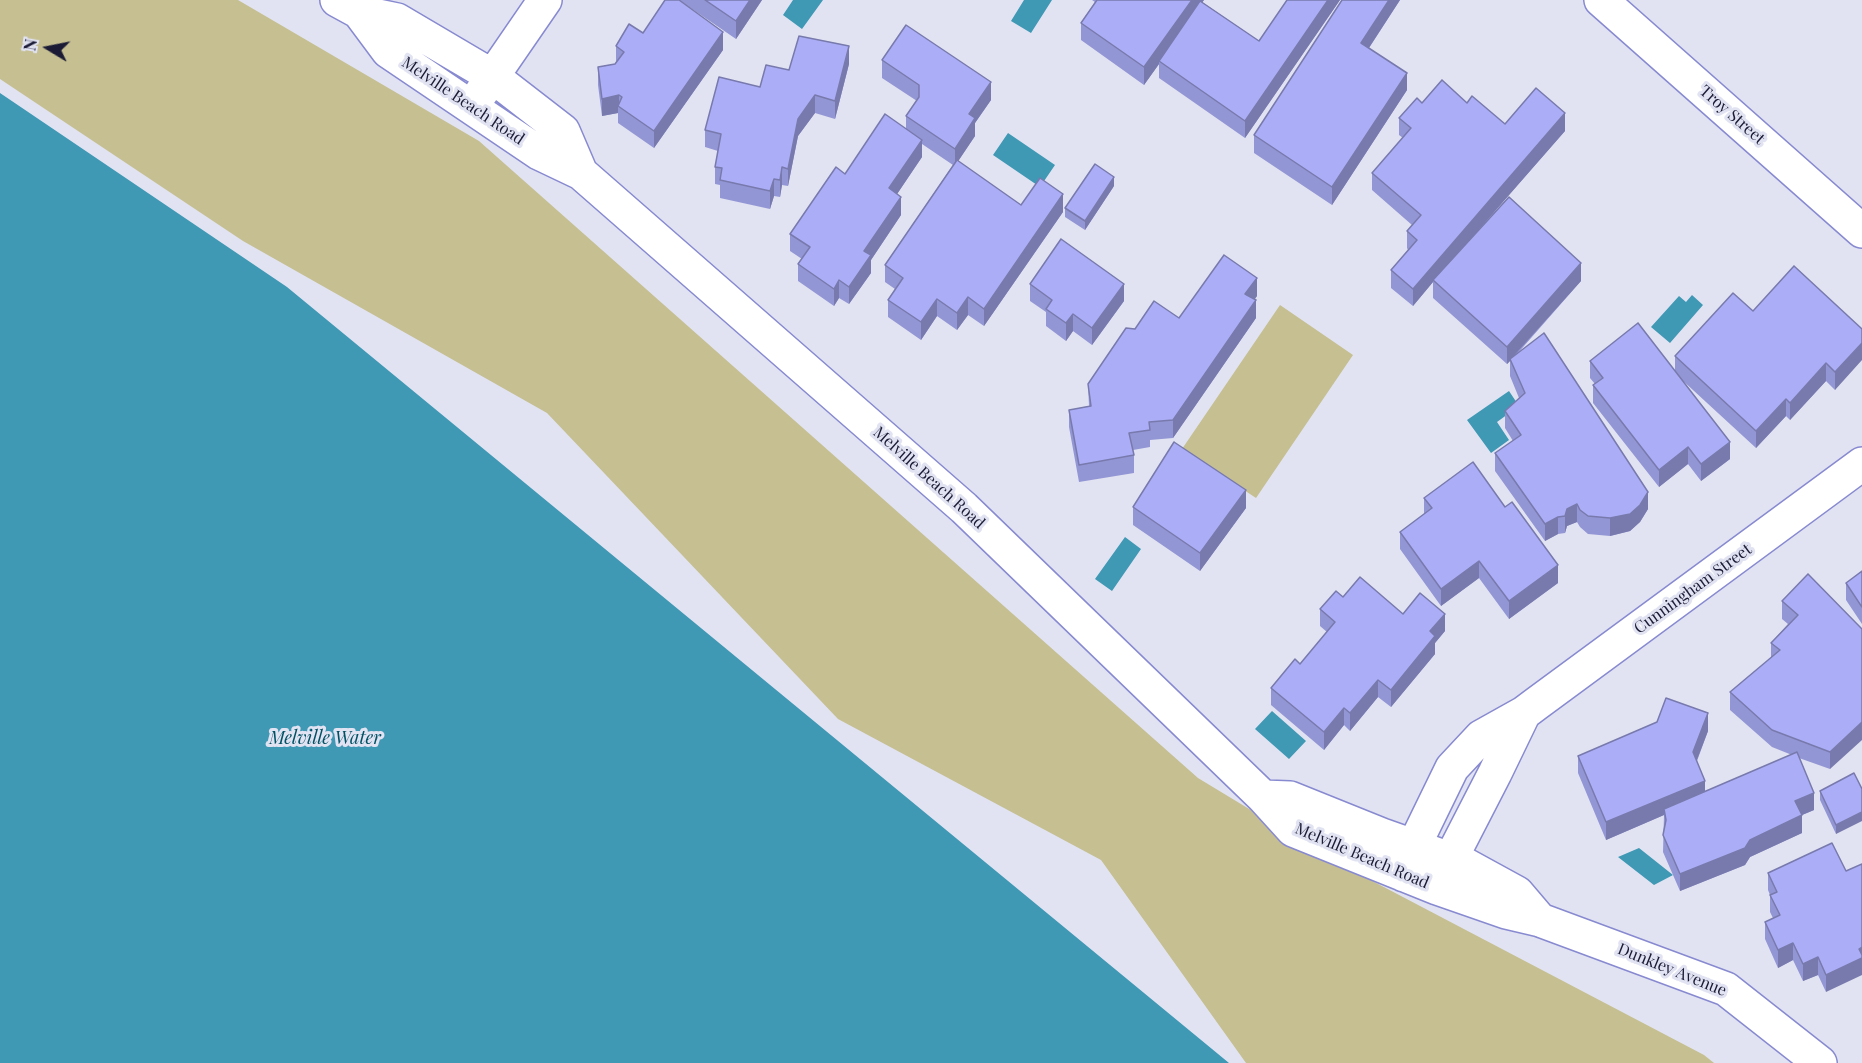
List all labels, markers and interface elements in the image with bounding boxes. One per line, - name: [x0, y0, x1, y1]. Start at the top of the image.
- north arrow: [18, 18, 78, 78]
- text: N: [18, 37, 41, 52]
- street label: Melville Beach Road: [398, 53, 528, 149]
- street label: Troy Street: [1695, 81, 1769, 149]
- street label: Melville Beach Road: [869, 423, 989, 533]
- street label: Cunningham Street: [1631, 540, 1755, 638]
- water label: Melville Water: [269, 727, 381, 749]
- street label: Melville Beach Road: [1292, 819, 1432, 893]
- street label: Dunkley Avenue: [1615, 939, 1729, 1001]

